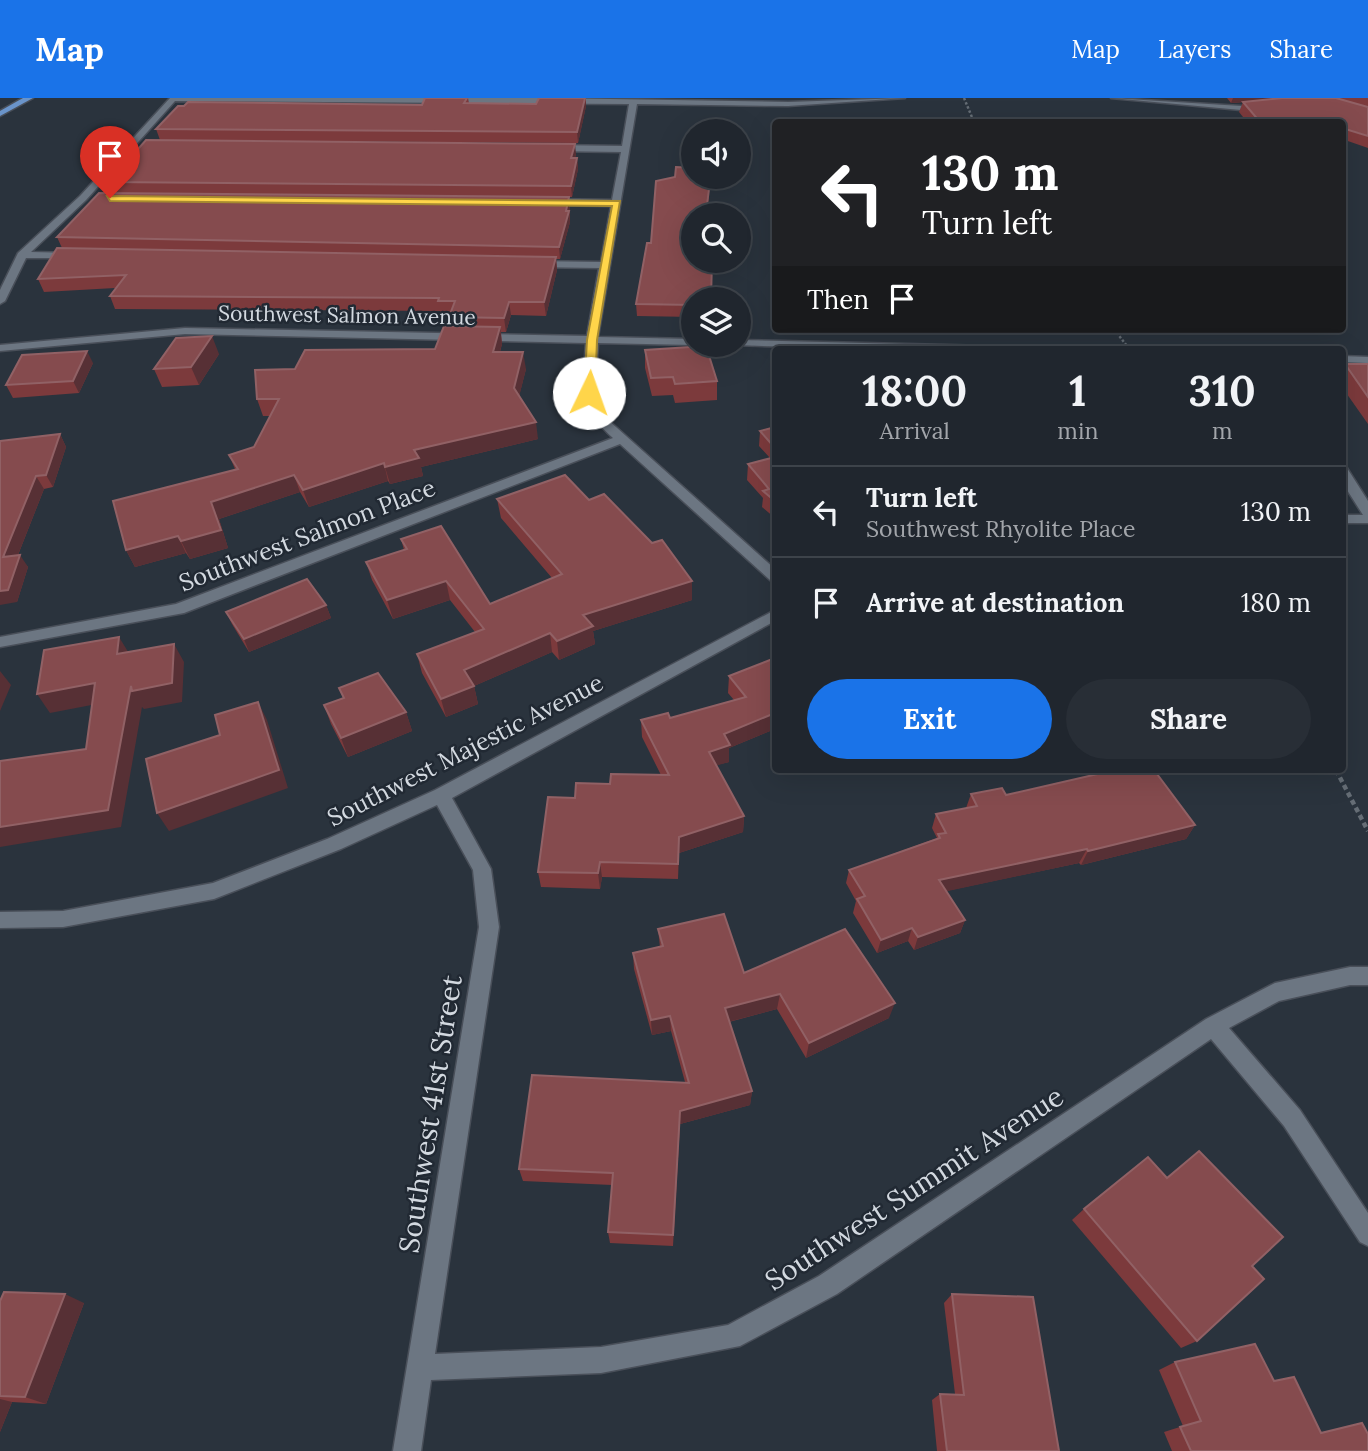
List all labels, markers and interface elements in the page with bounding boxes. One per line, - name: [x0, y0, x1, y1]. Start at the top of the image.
- text: Map: [35, 28, 104, 70]
- text: Map: [1071, 34, 1120, 65]
- text: Layers: [1158, 34, 1231, 65]
- text: Share: [1269, 34, 1333, 65]
- map controls: [681, 119, 751, 357]
- button: sound: [681, 119, 751, 189]
- pin: [80, 126, 140, 198]
- icon: arrive: [91, 137, 129, 175]
- text: 130 m: [922, 141, 1058, 203]
- icon: left: [807, 147, 898, 238]
- text: Turn left: [922, 202, 1052, 243]
- button: search: [681, 203, 751, 273]
- icon: arrive: [883, 280, 921, 318]
- text: Then: [807, 283, 869, 316]
- button: layers: [681, 287, 751, 357]
- street label: Southwest Salmon Avenue: [218, 299, 476, 331]
- position arrow: [552, 356, 626, 430]
- text: 18:00: [862, 364, 967, 418]
- text: 1: [1069, 364, 1086, 418]
- text: 310: [1189, 364, 1256, 418]
- text: Arrival: [880, 416, 950, 445]
- text: min: [1057, 416, 1098, 445]
- text: m: [1212, 416, 1232, 445]
- street label: Southwest Salmon Place: [174, 472, 440, 598]
- text: Turn left: [866, 481, 977, 514]
- icon: left: [807, 493, 845, 531]
- text: 130 m: [1241, 495, 1311, 528]
- text: Southwest Rhyolite Place: [866, 514, 1135, 543]
- icon: arrive: [807, 584, 845, 622]
- text: Arrive at destination: [866, 586, 1124, 619]
- text: 180 m: [1241, 586, 1311, 619]
- street label: Southwest Majestic Avenue: [322, 667, 608, 833]
- button: Exit: [807, 679, 1052, 759]
- button: Share: [1066, 679, 1311, 759]
- street label: Southwest 41st Street: [390, 972, 470, 1255]
- street label: Southwest Summit Avenue: [758, 1078, 1070, 1298]

